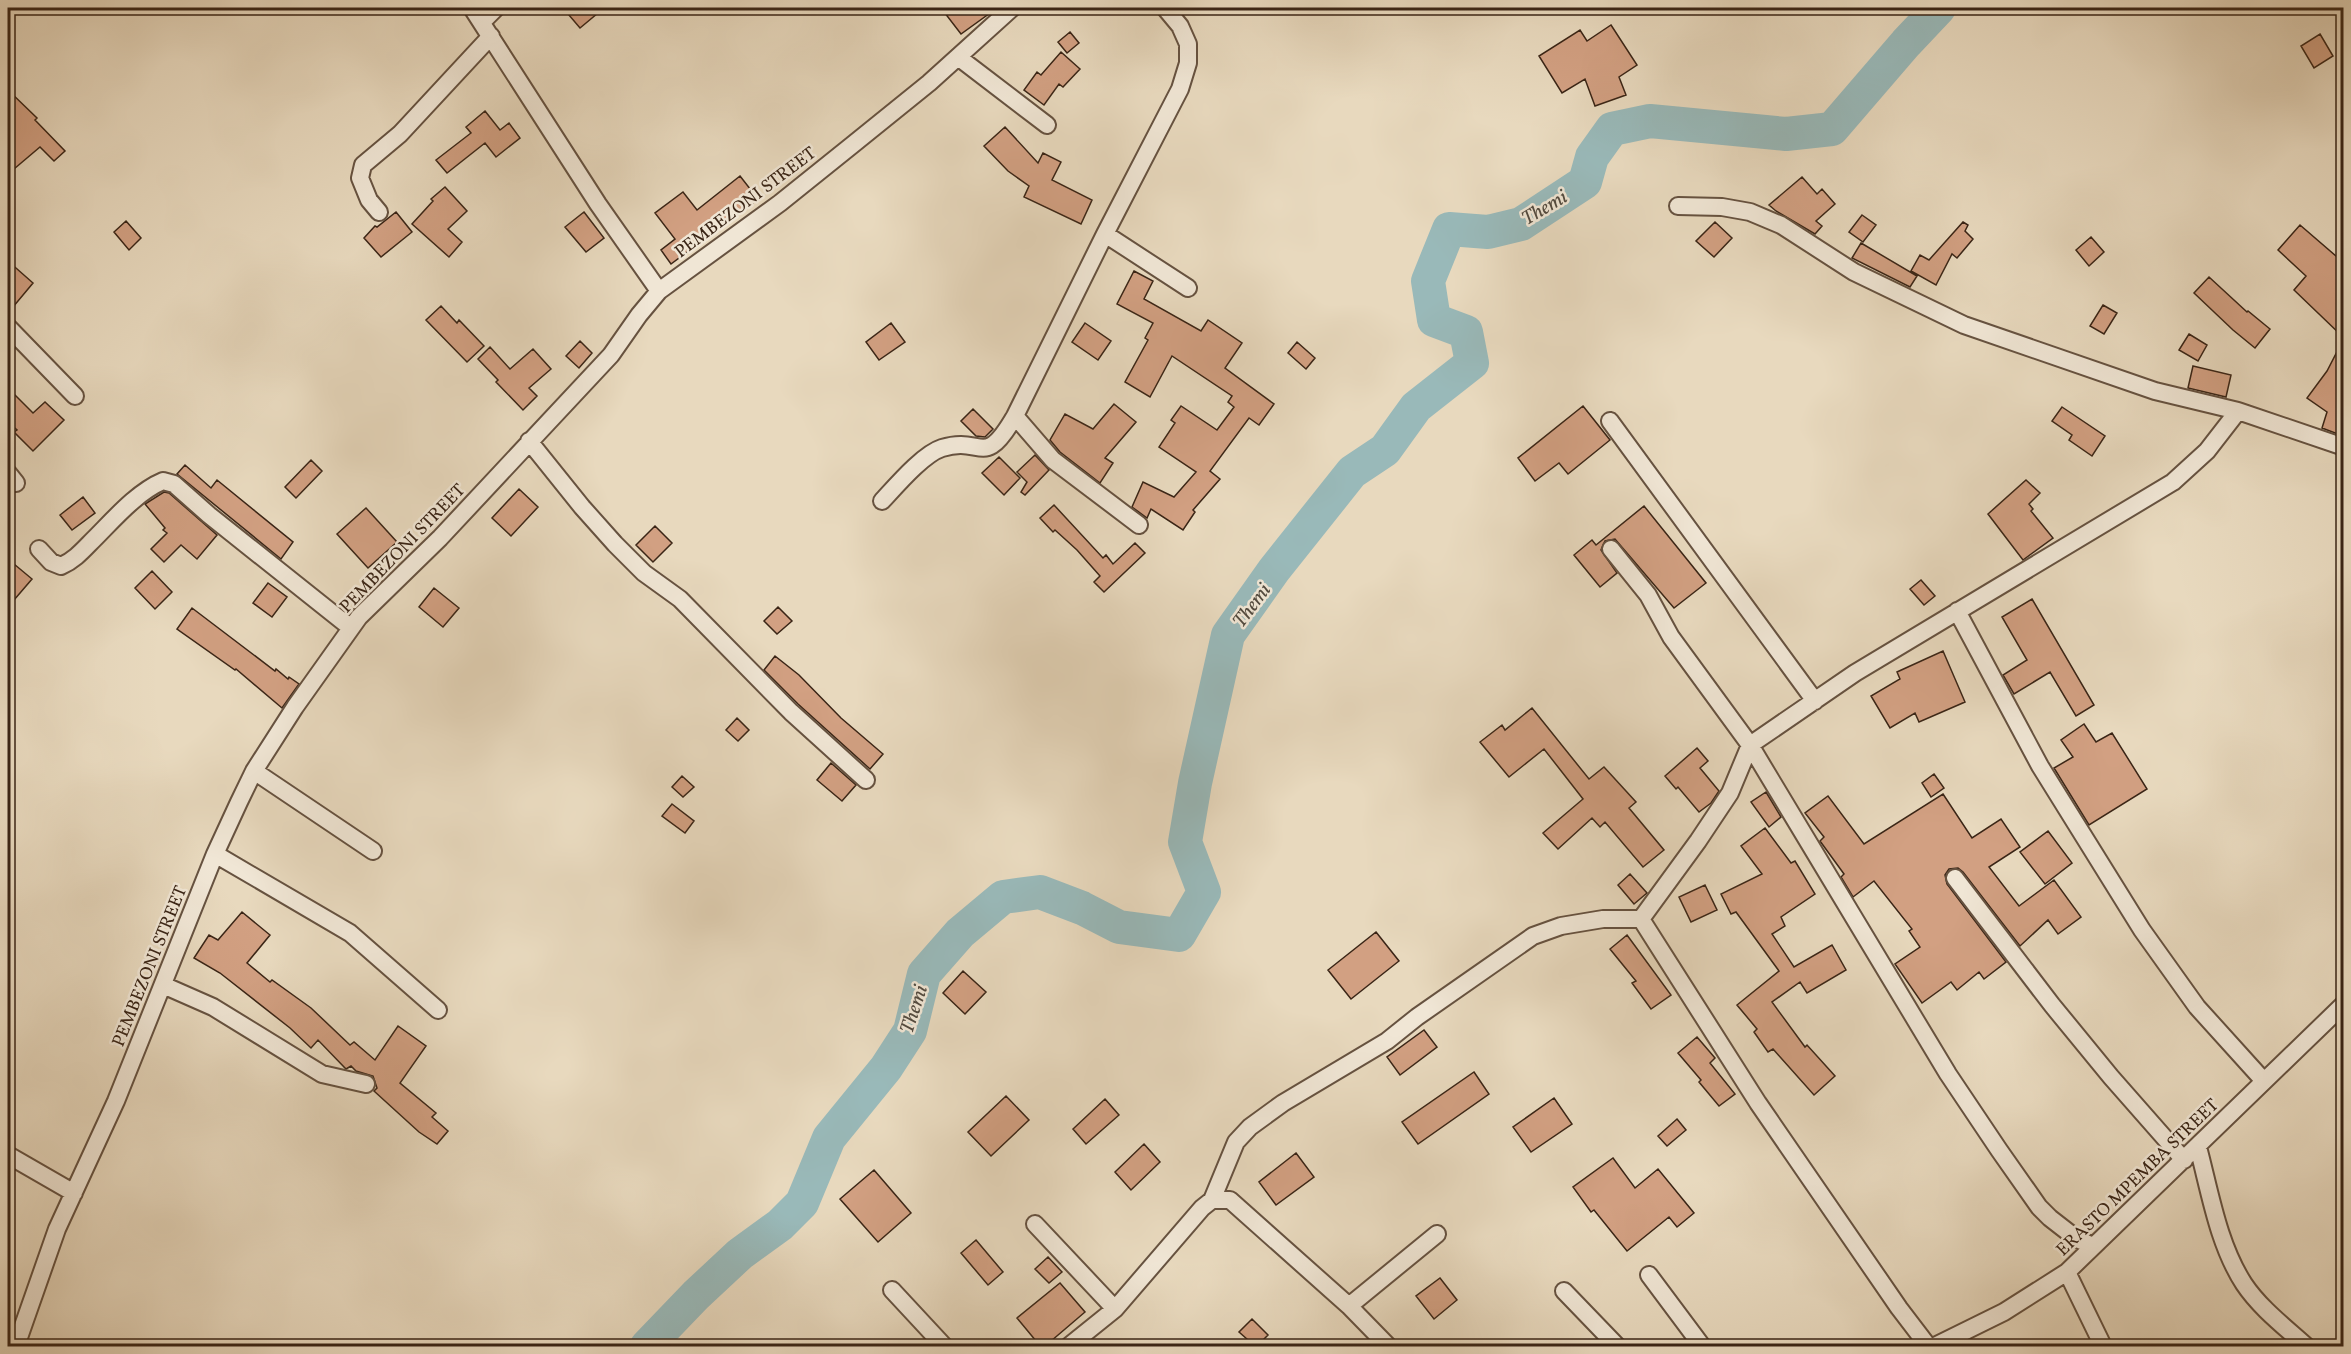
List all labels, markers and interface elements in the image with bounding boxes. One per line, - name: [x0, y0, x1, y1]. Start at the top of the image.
- street label: PEMBEZONI STREET: [670, 141, 822, 265]
- water label: Themi: [1517, 184, 1574, 233]
- street label: PEMBEZONI STREET: [335, 478, 472, 619]
- water label: Themi: [1227, 577, 1279, 634]
- street label: PEMBEZONI STREET: [107, 882, 194, 1051]
- water label: Themi: [894, 981, 936, 1037]
- street label: ERASTO MPEMBA STREET: [2051, 1093, 2225, 1263]

